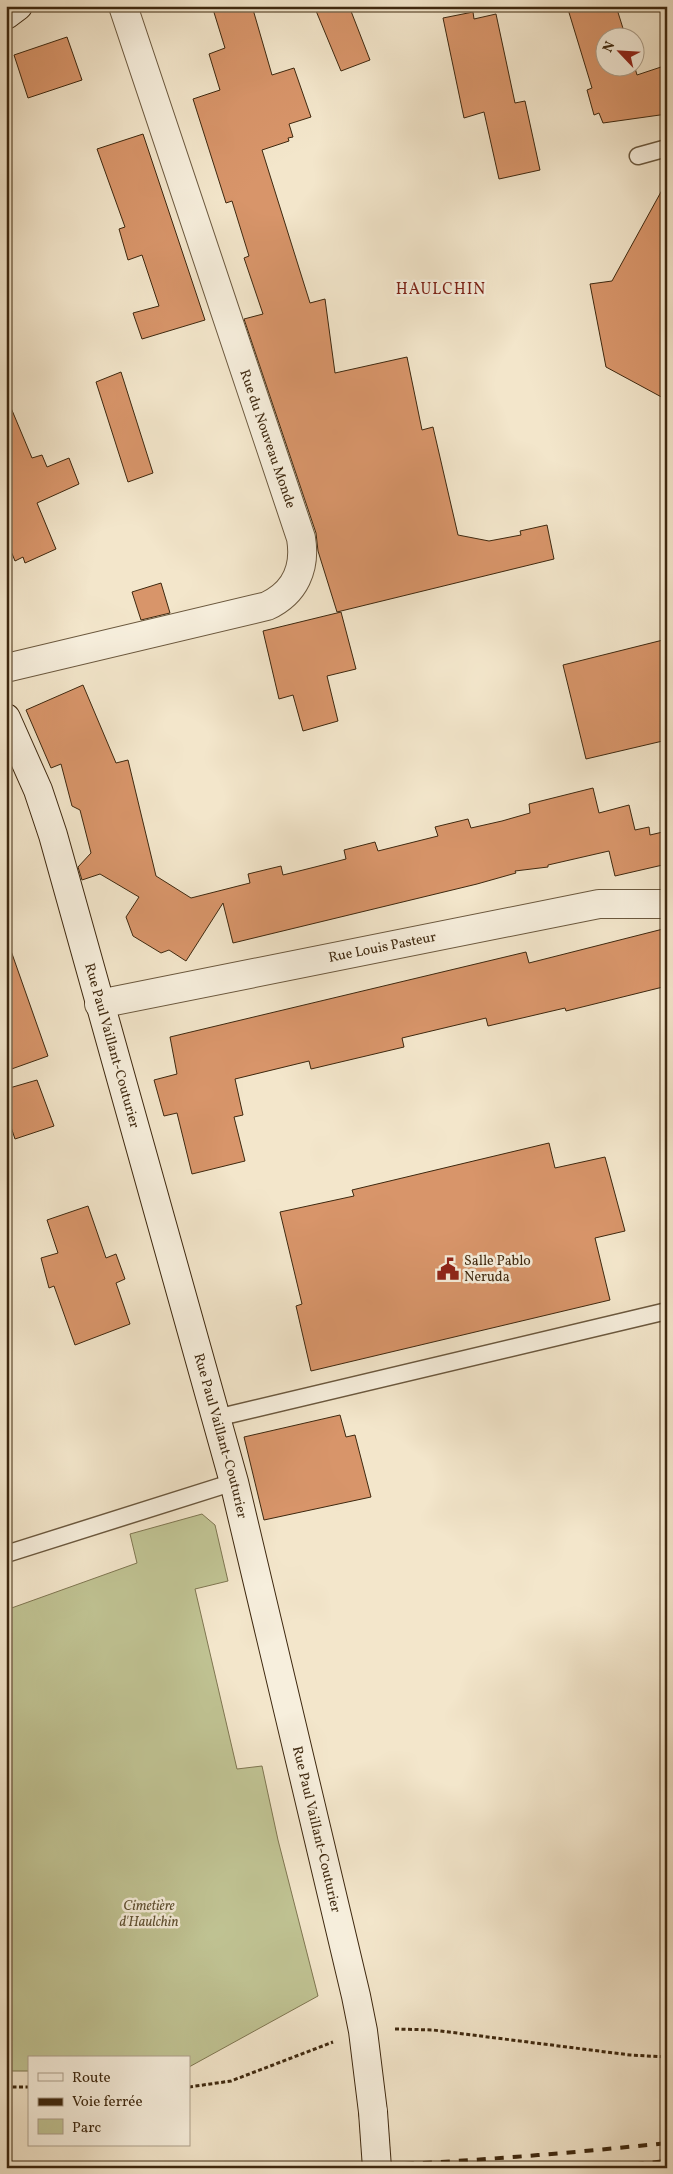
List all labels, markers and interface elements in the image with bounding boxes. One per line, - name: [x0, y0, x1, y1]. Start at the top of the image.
- north arrow: [596, 28, 646, 78]
- text: N: [599, 39, 620, 56]
- district label: HAULCHIN: [396, 279, 486, 301]
- street label: Rue du Nouveau Monde: [234, 367, 300, 511]
- street label: Rue Louis Pasteur: [327, 927, 438, 967]
- street label: Rue Paul Vaillant-Couturier: [80, 961, 144, 1131]
- place label: Salle Pablo Neruda: [464, 1252, 531, 1287]
- public building icon: Salle Pablo Neruda: [435, 1256, 461, 1282]
- street label: Rue Paul Vaillant-Couturier: [189, 1351, 252, 1521]
- street label: Rue Paul Vaillant-Couturier: [287, 1744, 345, 1915]
- park label: Cimetière d'Haulchin: [120, 1897, 178, 1932]
- legend: [28, 2056, 190, 2146]
- text: Route: [72, 2068, 111, 2089]
- text: Voie ferrée: [72, 2092, 143, 2113]
- text: Parc: [72, 2118, 101, 2139]

